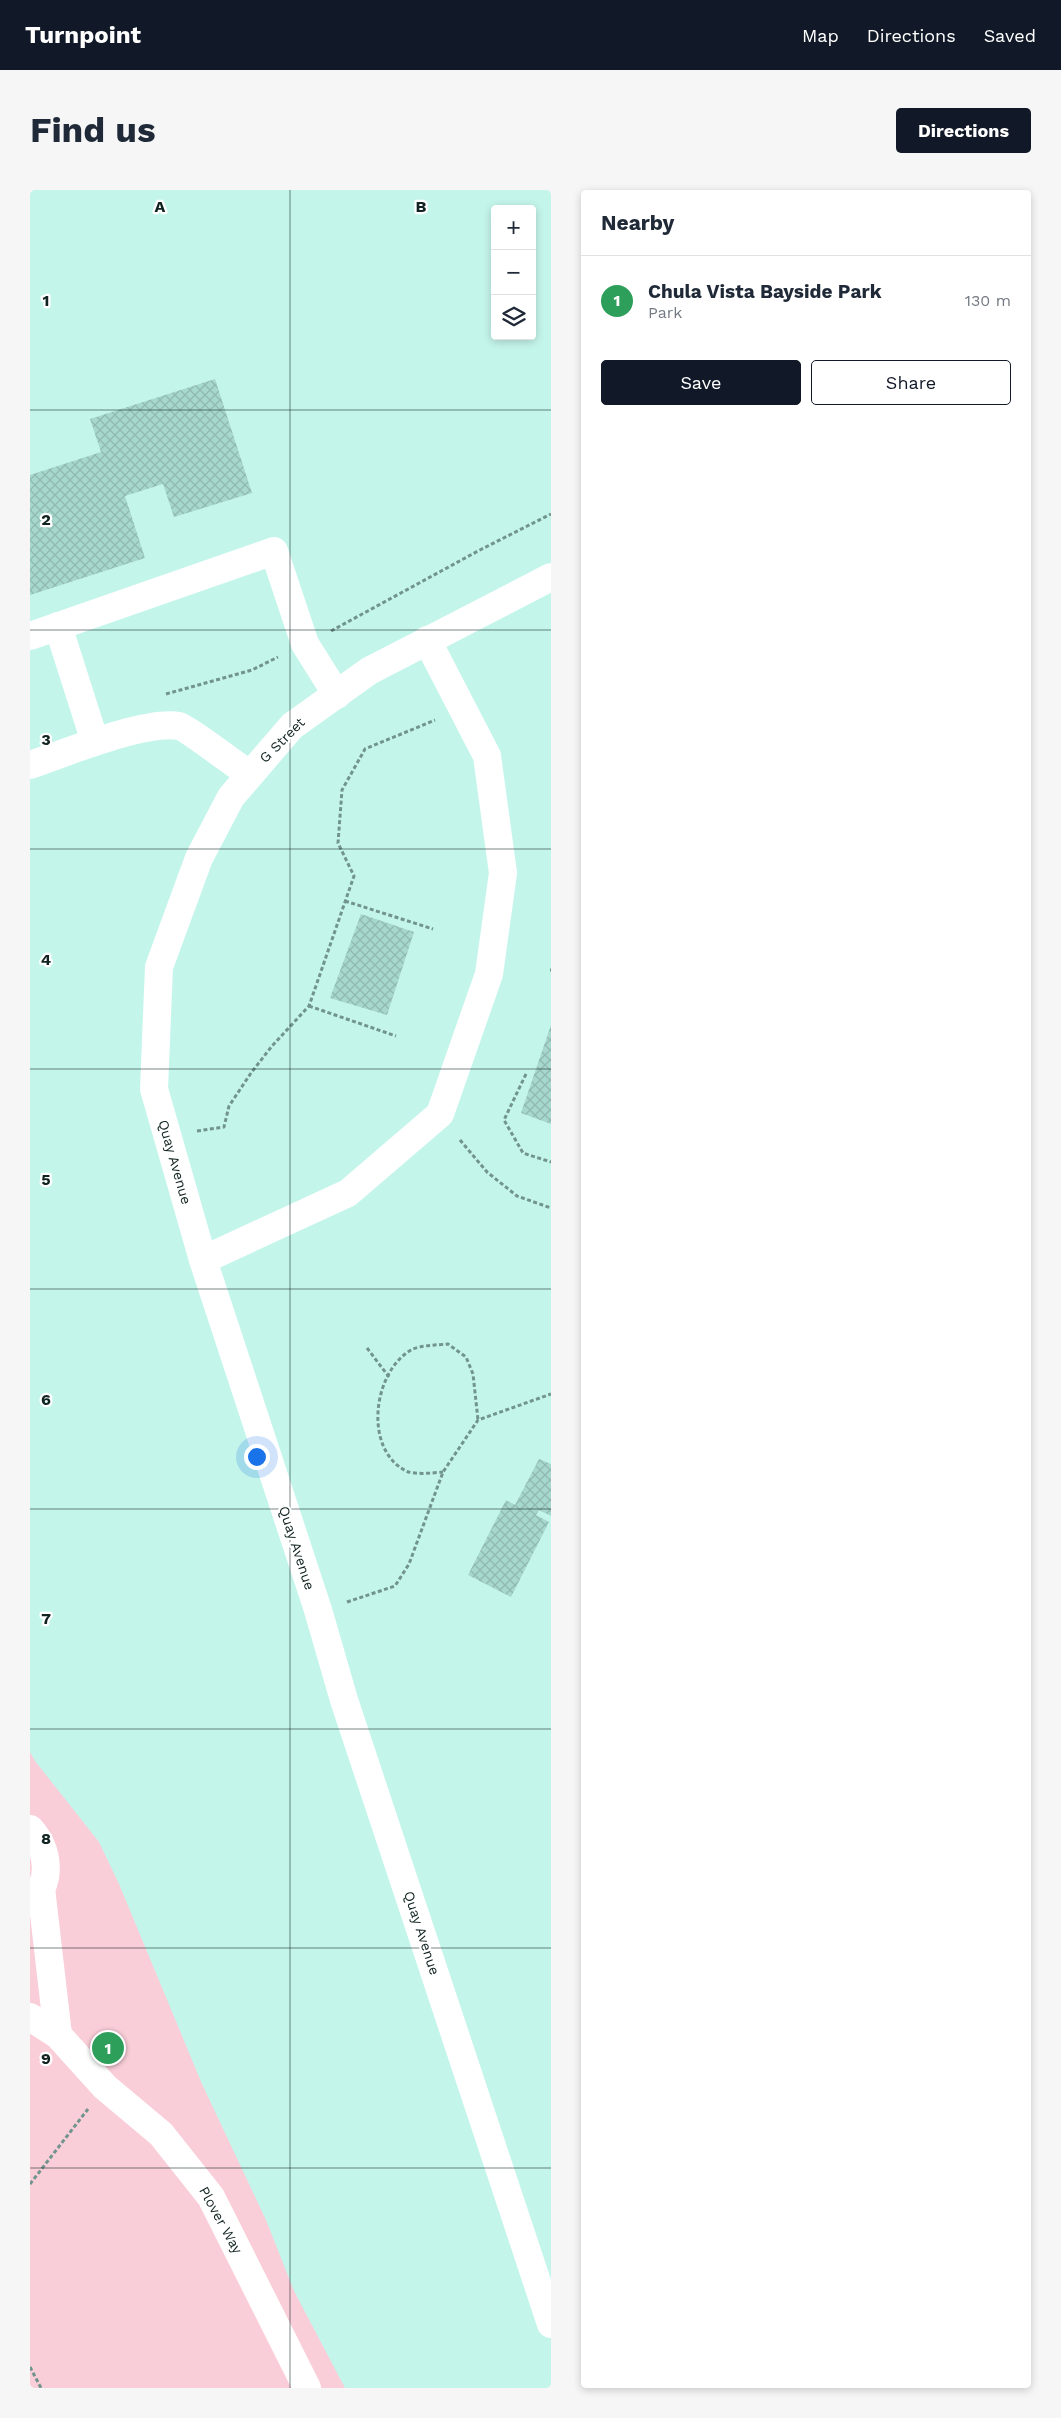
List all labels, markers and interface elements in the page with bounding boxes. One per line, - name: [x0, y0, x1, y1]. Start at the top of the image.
- text: Turnpoint: [25, 21, 141, 49]
- text: Map: [802, 25, 839, 46]
- text: Directions: [867, 25, 956, 46]
- text: Saved: [984, 25, 1036, 46]
- button: Directions: [896, 108, 1031, 153]
- text: Find us: [30, 109, 156, 151]
- text: A: [155, 197, 166, 216]
- text: B: [416, 197, 427, 216]
- map controls: [491, 205, 536, 340]
- button: +: [491, 205, 536, 250]
- text: Nearby: [601, 210, 674, 235]
- button: −: [491, 250, 536, 295]
- text: Chula Vista Bayside Park: [648, 280, 882, 303]
- text: 1: [43, 291, 49, 310]
- text: 1: [614, 291, 620, 310]
- text: 130 m: [965, 291, 1011, 310]
- button: layers: [491, 295, 536, 340]
- text: Park: [648, 303, 682, 322]
- button: Save: [601, 360, 801, 405]
- button: Share: [811, 360, 1011, 405]
- text: 2: [41, 510, 51, 529]
- street label: G Street: [256, 714, 308, 766]
- text: 3: [41, 730, 51, 749]
- text: 4: [41, 950, 51, 969]
- street label: Quay Avenue: [155, 1118, 195, 1206]
- text: 5: [41, 1170, 51, 1189]
- text: 6: [41, 1390, 51, 1409]
- your location: [244, 1444, 270, 1470]
- street label: Quay Avenue: [276, 1504, 318, 1592]
- text: 7: [41, 1609, 51, 1628]
- text: 8: [41, 1829, 51, 1848]
- street label: Quay Avenue: [401, 1889, 443, 1977]
- pin: 1: [92, 2029, 124, 2067]
- text: 9: [41, 2049, 51, 2068]
- street label: Plover Way: [196, 2184, 246, 2257]

